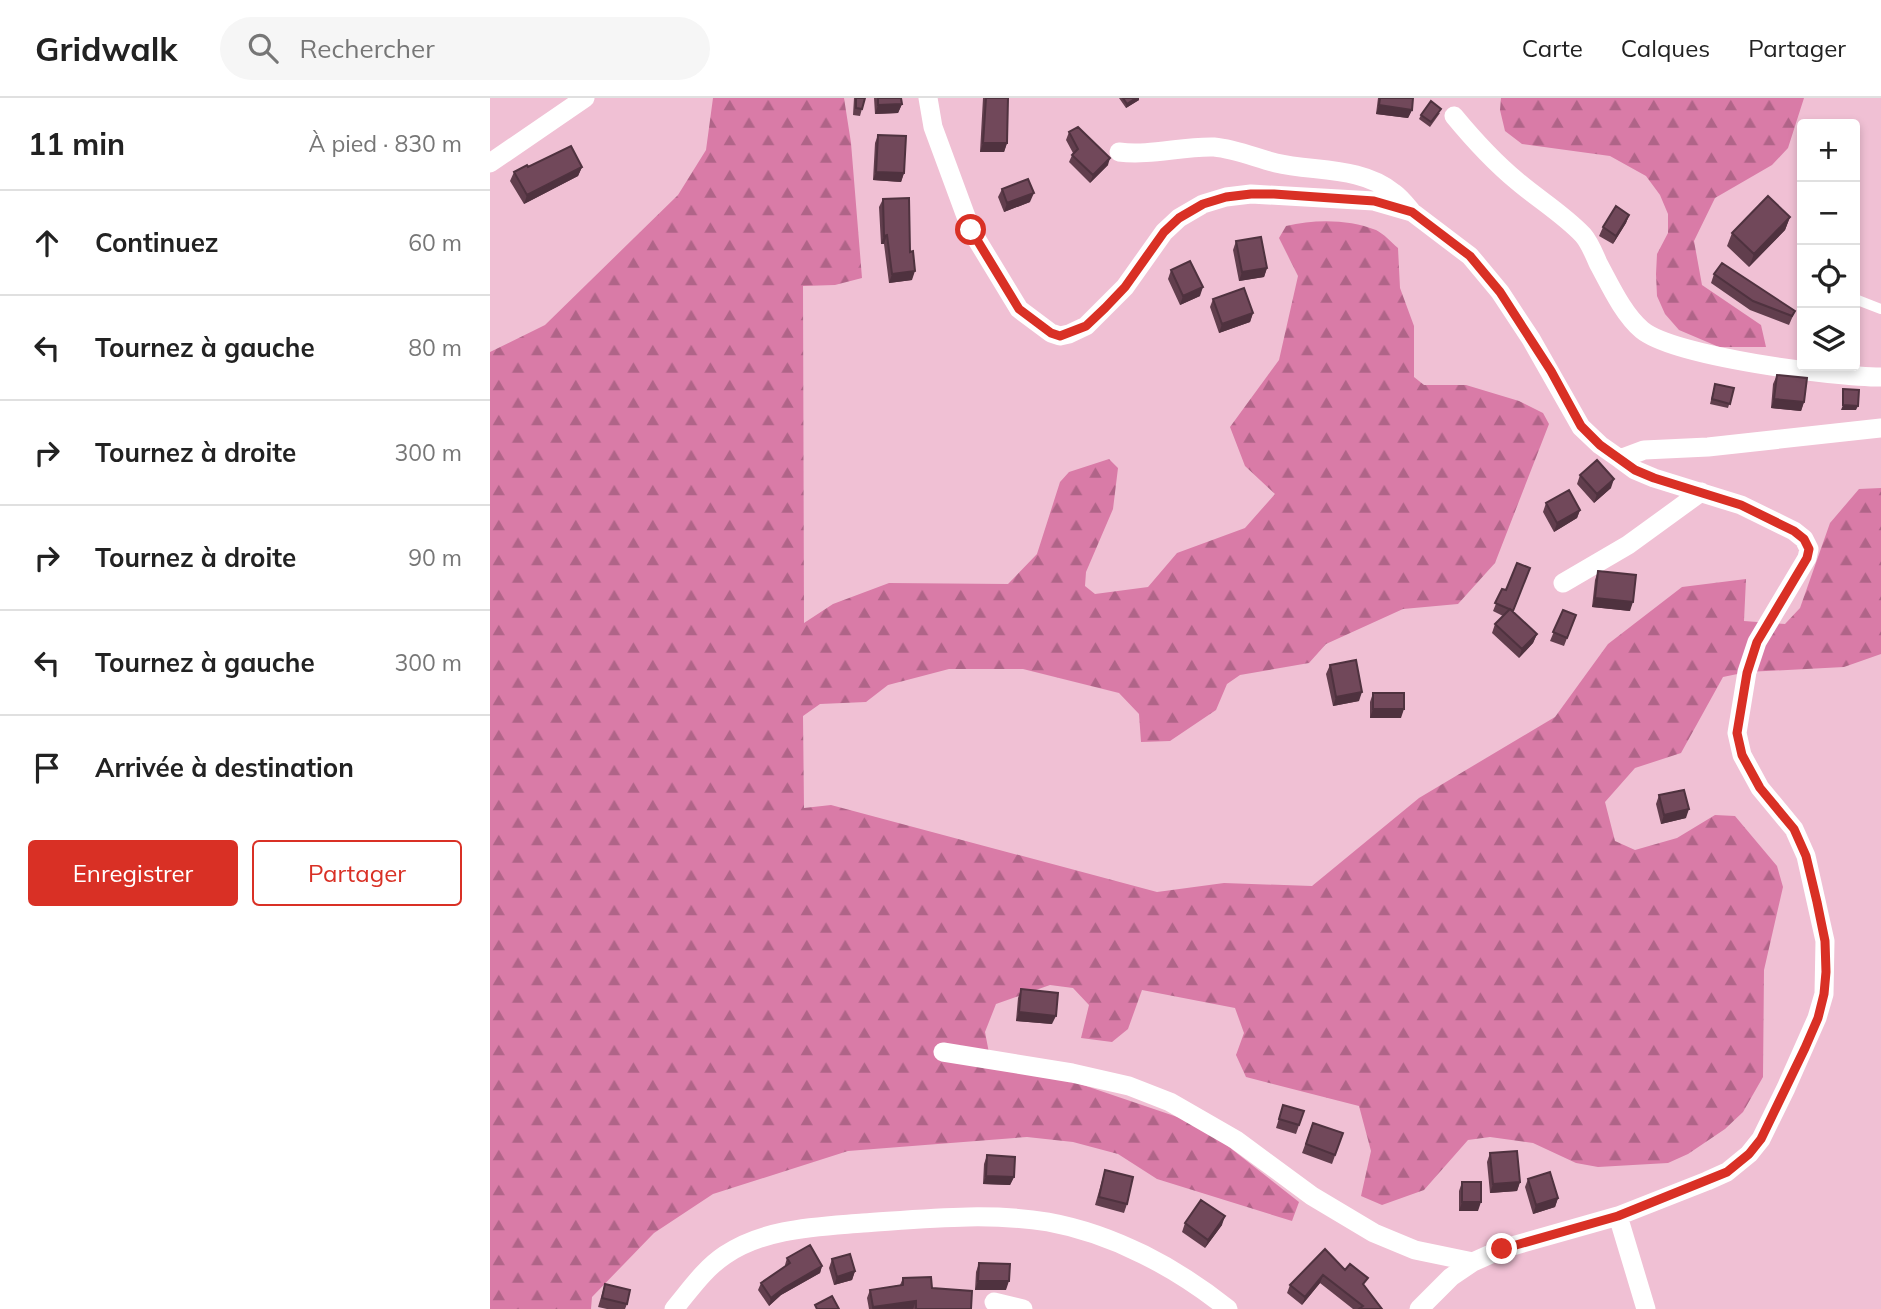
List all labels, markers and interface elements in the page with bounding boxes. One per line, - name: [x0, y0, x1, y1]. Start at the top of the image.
- search box: [220, 17, 710, 80]
- text: Gridwalk: [35, 28, 178, 69]
- icon: search: [244, 29, 282, 67]
- text: Rechercher: [300, 32, 435, 65]
- text: Carte: [1522, 33, 1583, 63]
- text: Calques: [1621, 33, 1710, 63]
- text: Partager: [1748, 33, 1846, 63]
- map controls: [1797, 119, 1860, 371]
- button: +: [1797, 119, 1860, 182]
- text: 11 min: [28, 125, 125, 163]
- text: À pied · 830 m: [309, 129, 462, 158]
- button: −: [1797, 182, 1860, 245]
- route start: [955, 214, 986, 245]
- icon: ahead: [28, 224, 66, 262]
- text: Continuez: [95, 226, 219, 259]
- text: 60 m: [408, 228, 462, 257]
- button: locate: [1797, 245, 1860, 308]
- button: layers: [1797, 308, 1860, 371]
- icon: left: [28, 329, 66, 367]
- text: Tournez à gauche: [95, 331, 315, 364]
- text: 80 m: [408, 333, 462, 362]
- icon: right: [28, 434, 66, 472]
- text: Tournez à droite: [95, 436, 296, 469]
- text: 300 m: [394, 438, 462, 467]
- icon: right: [28, 539, 66, 577]
- text: Tournez à droite: [95, 541, 296, 574]
- text: 90 m: [408, 543, 462, 572]
- icon: left: [28, 644, 66, 682]
- text: Tournez à gauche: [95, 646, 315, 679]
- text: 300 m: [394, 648, 462, 677]
- icon: arrive: [28, 749, 66, 787]
- text: Arrivée à destination: [95, 751, 354, 784]
- button: Enregistrer: [28, 840, 238, 906]
- button: Partager: [252, 840, 462, 906]
- route end: [1486, 1233, 1517, 1264]

